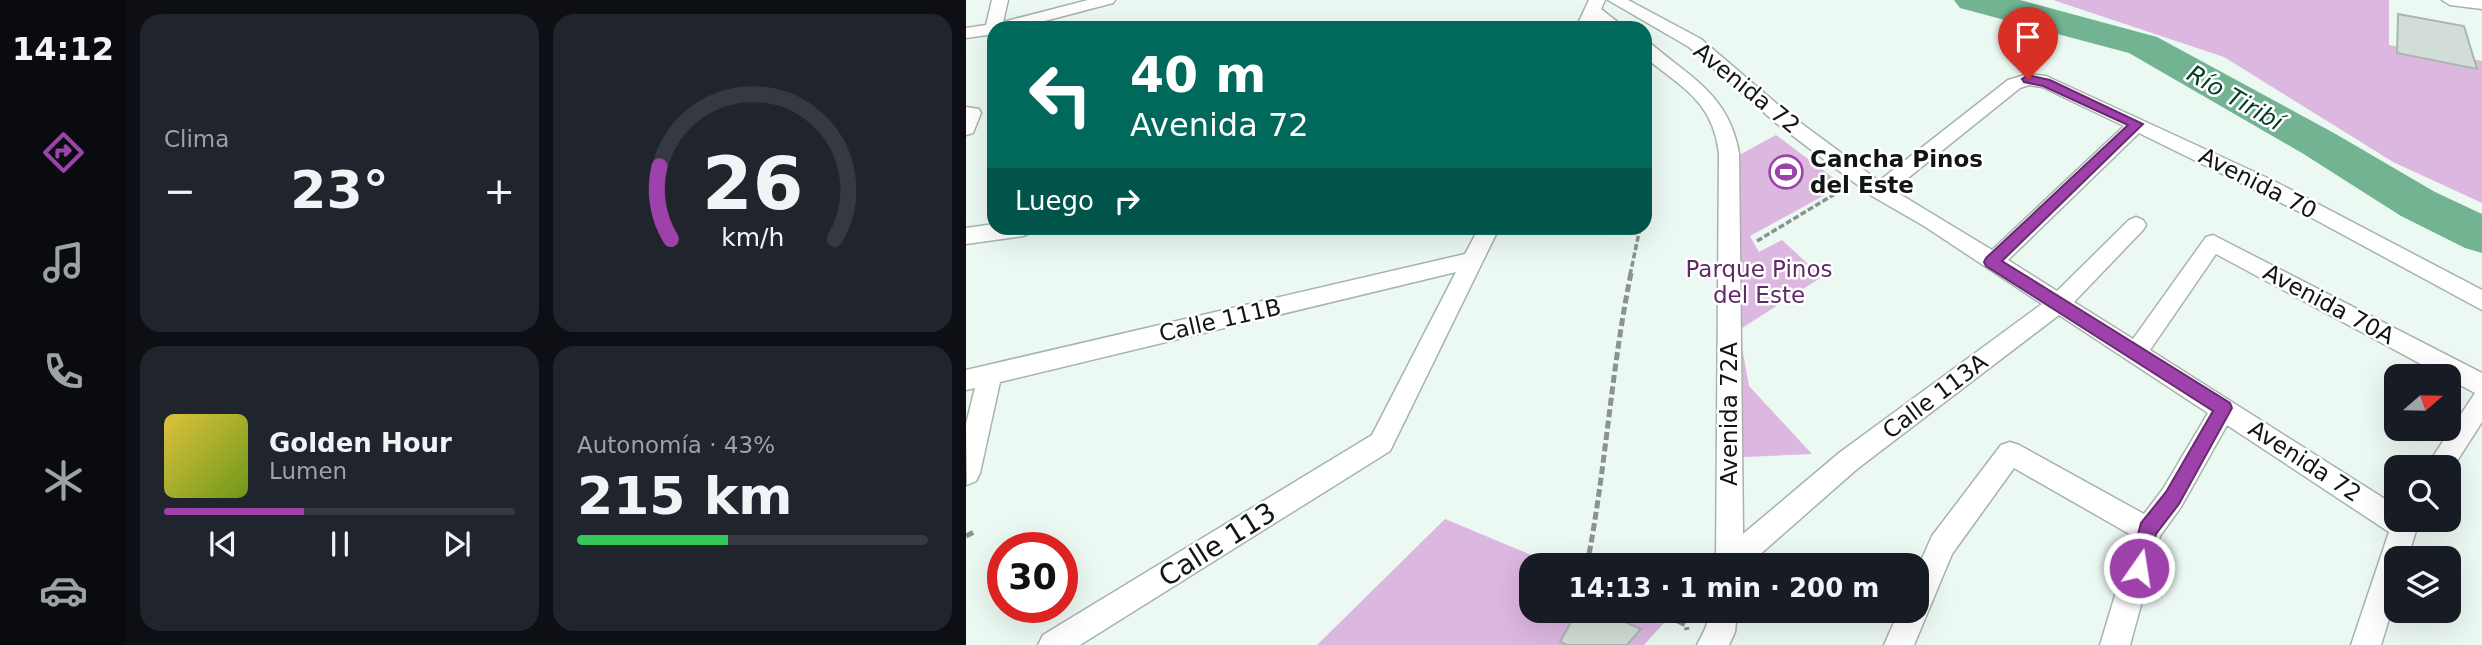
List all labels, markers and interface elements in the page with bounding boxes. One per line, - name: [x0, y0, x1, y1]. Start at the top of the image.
- pin: [1998, 7, 2058, 79]
- icon: arrive: [2009, 18, 2047, 56]
- text: 14:12: [12, 30, 114, 68]
- street label: Avenida 72: [1689, 37, 1805, 139]
- text: 40 m: [1130, 47, 1266, 104]
- icon: left: [1015, 49, 1106, 140]
- water label: Río Tiribí: [2182, 60, 2291, 138]
- text: Avenida 72: [1130, 106, 1309, 144]
- text: Clima: [164, 126, 229, 152]
- icon: directions: [39, 128, 88, 177]
- text: 26: [702, 141, 803, 226]
- street label: Avenida 70: [2195, 142, 2321, 224]
- place label: Cancha Pinos del Este: [1810, 146, 1983, 198]
- sports icon: Cancha Pinos del Este: [1767, 153, 1805, 191]
- text: 23°: [290, 160, 389, 220]
- text: −: [164, 169, 196, 213]
- text: +: [483, 169, 515, 213]
- icon: right: [1108, 182, 1146, 220]
- text: Luego: [1015, 186, 1094, 216]
- text: km/h: [721, 223, 784, 252]
- icon: music: [39, 238, 88, 287]
- park label: Parque Pinos del Este: [1685, 256, 1833, 308]
- street label: Avenida 70A: [2259, 259, 2399, 349]
- street label: Calle 111B: [1157, 293, 1283, 347]
- street label: Avenida 72A: [1716, 342, 1742, 486]
- icon: phone: [39, 347, 88, 396]
- street label: Calle 113A: [1878, 348, 1993, 444]
- north arrow: [2384, 364, 2460, 441]
- map controls: [2384, 364, 2461, 623]
- street label: Avenida 72: [2244, 415, 2366, 507]
- text: Golden Hour: [269, 428, 452, 458]
- text: Autonomía · 43%: [577, 432, 775, 458]
- button: search: [2384, 455, 2461, 532]
- icon: climate: [39, 456, 88, 505]
- text: Lumen: [269, 458, 347, 484]
- text: 215 km: [577, 466, 792, 526]
- street label: Calle 113: [1153, 495, 1282, 593]
- icon: previous: [204, 525, 242, 563]
- icon: pause: [321, 525, 359, 563]
- icon: next: [438, 525, 476, 563]
- position arrow: [2102, 531, 2176, 605]
- speed limit sign: 30: [987, 532, 1078, 623]
- button: layers: [2384, 546, 2461, 623]
- icon: car: [39, 566, 88, 615]
- text: 14:13 · 1 min · 200 m: [1569, 573, 1879, 603]

